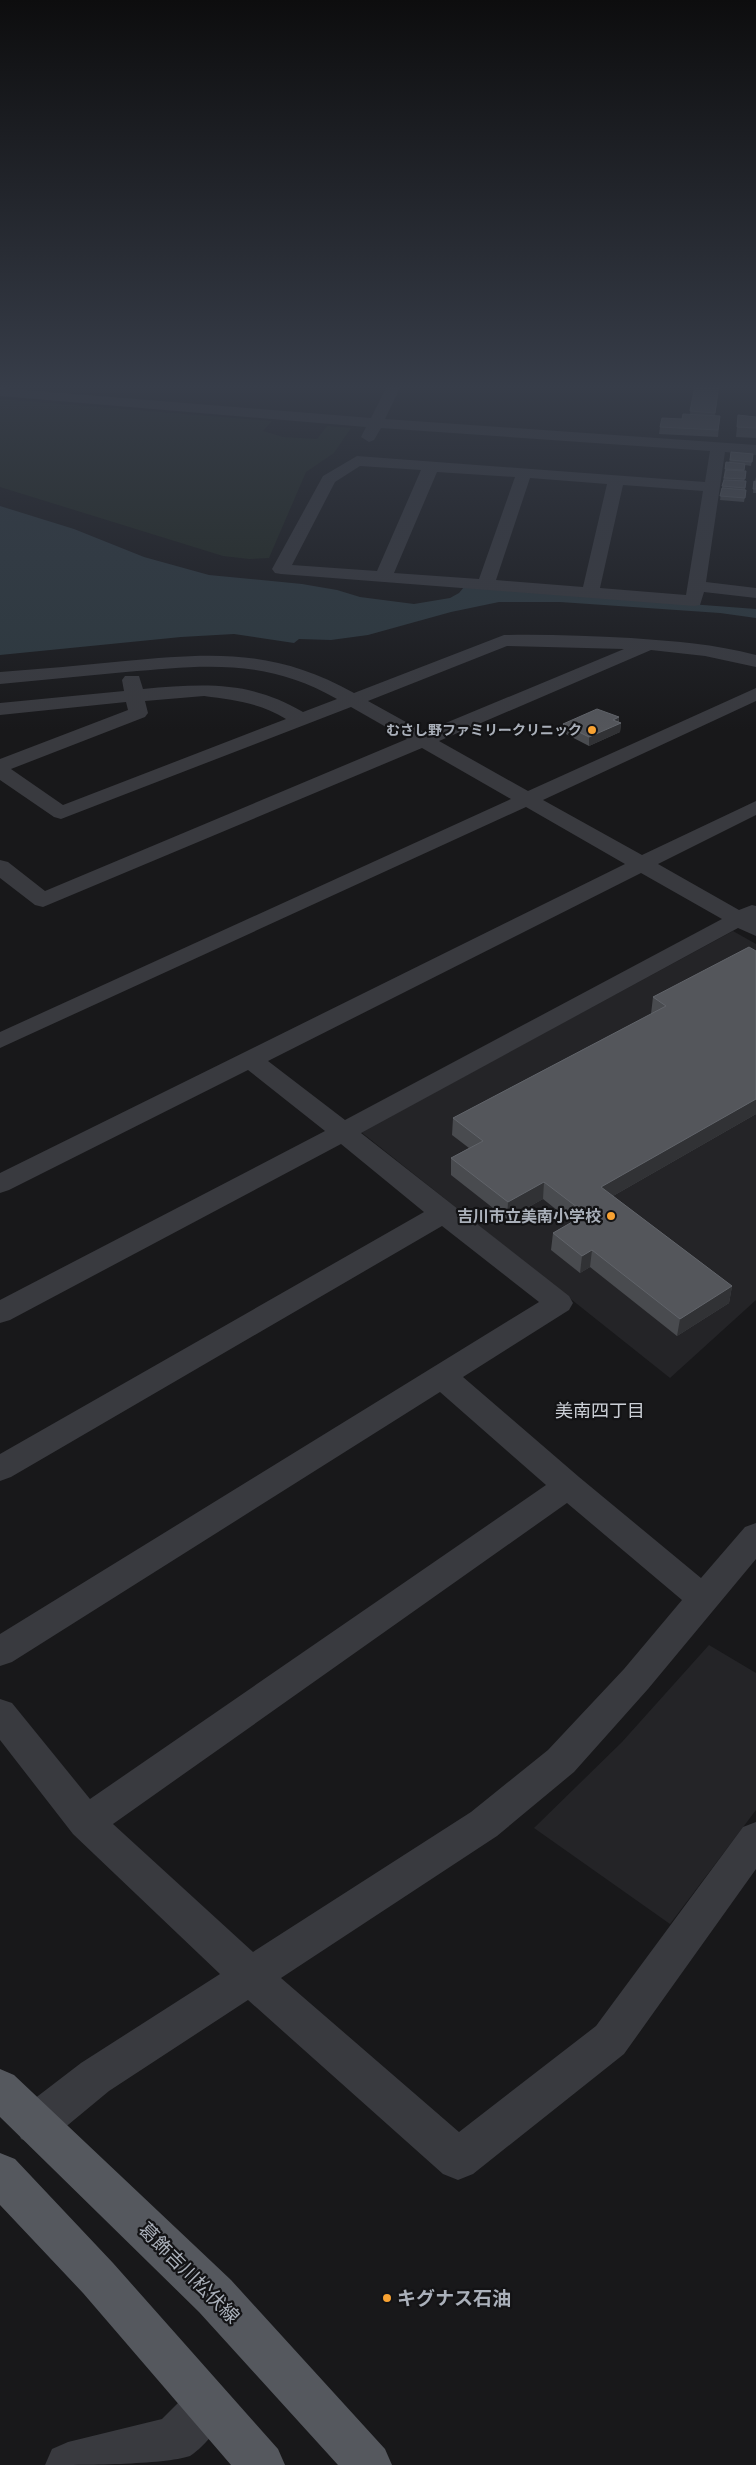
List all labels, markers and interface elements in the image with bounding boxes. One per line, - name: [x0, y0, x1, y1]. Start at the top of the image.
- place label: むさし野ファミリークリニック: [386, 722, 582, 739]
- marker: むさし野ファミリークリニック: [586, 724, 598, 736]
- place label: 吉川市立美南小学校: [457, 1207, 601, 1226]
- marker: 吉川市立美南小学校: [605, 1210, 617, 1222]
- district label: 美南四丁目: [555, 1400, 645, 1422]
- street label: 葛飾吉川松伏線: [134, 2218, 244, 2328]
- place label: キグナス石油: [397, 2287, 511, 2310]
- marker: キグナス石油: [381, 2292, 393, 2304]

